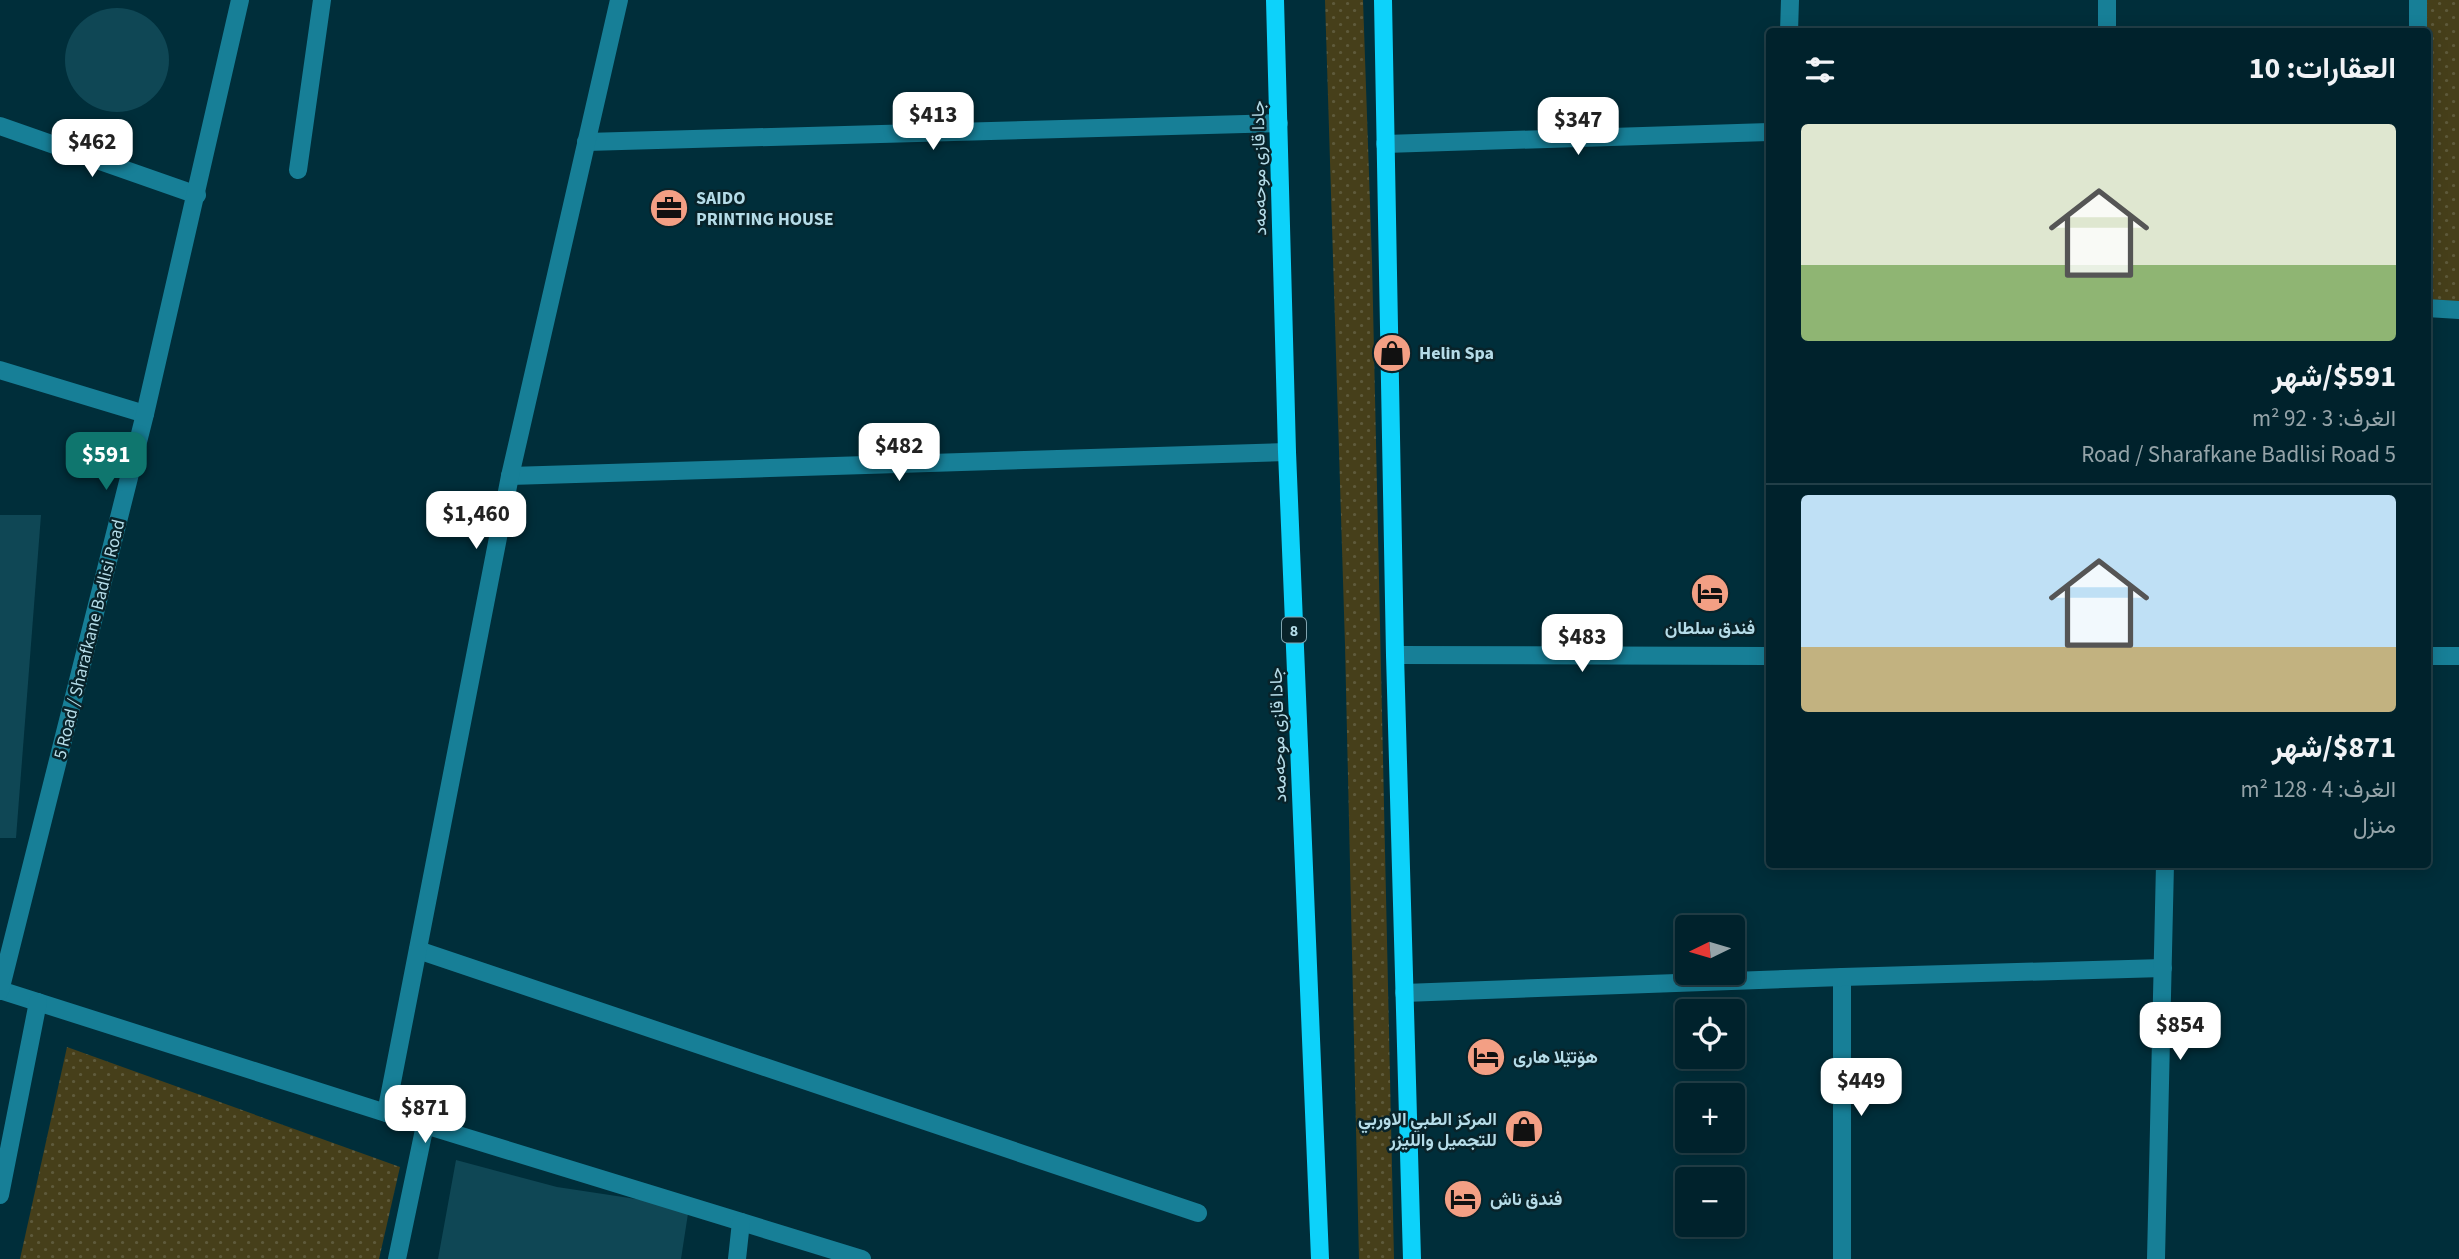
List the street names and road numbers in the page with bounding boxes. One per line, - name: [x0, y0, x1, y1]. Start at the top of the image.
- street label: جادا قازی موحەمەد: [1246, 100, 1273, 236]
- street label: 5 Road / Sharafkane Badlisi Road: [48, 517, 131, 762]
- road number: 8: [1282, 618, 1306, 642]
- street label: جادا قازی موحەمەد: [1264, 667, 1293, 803]

